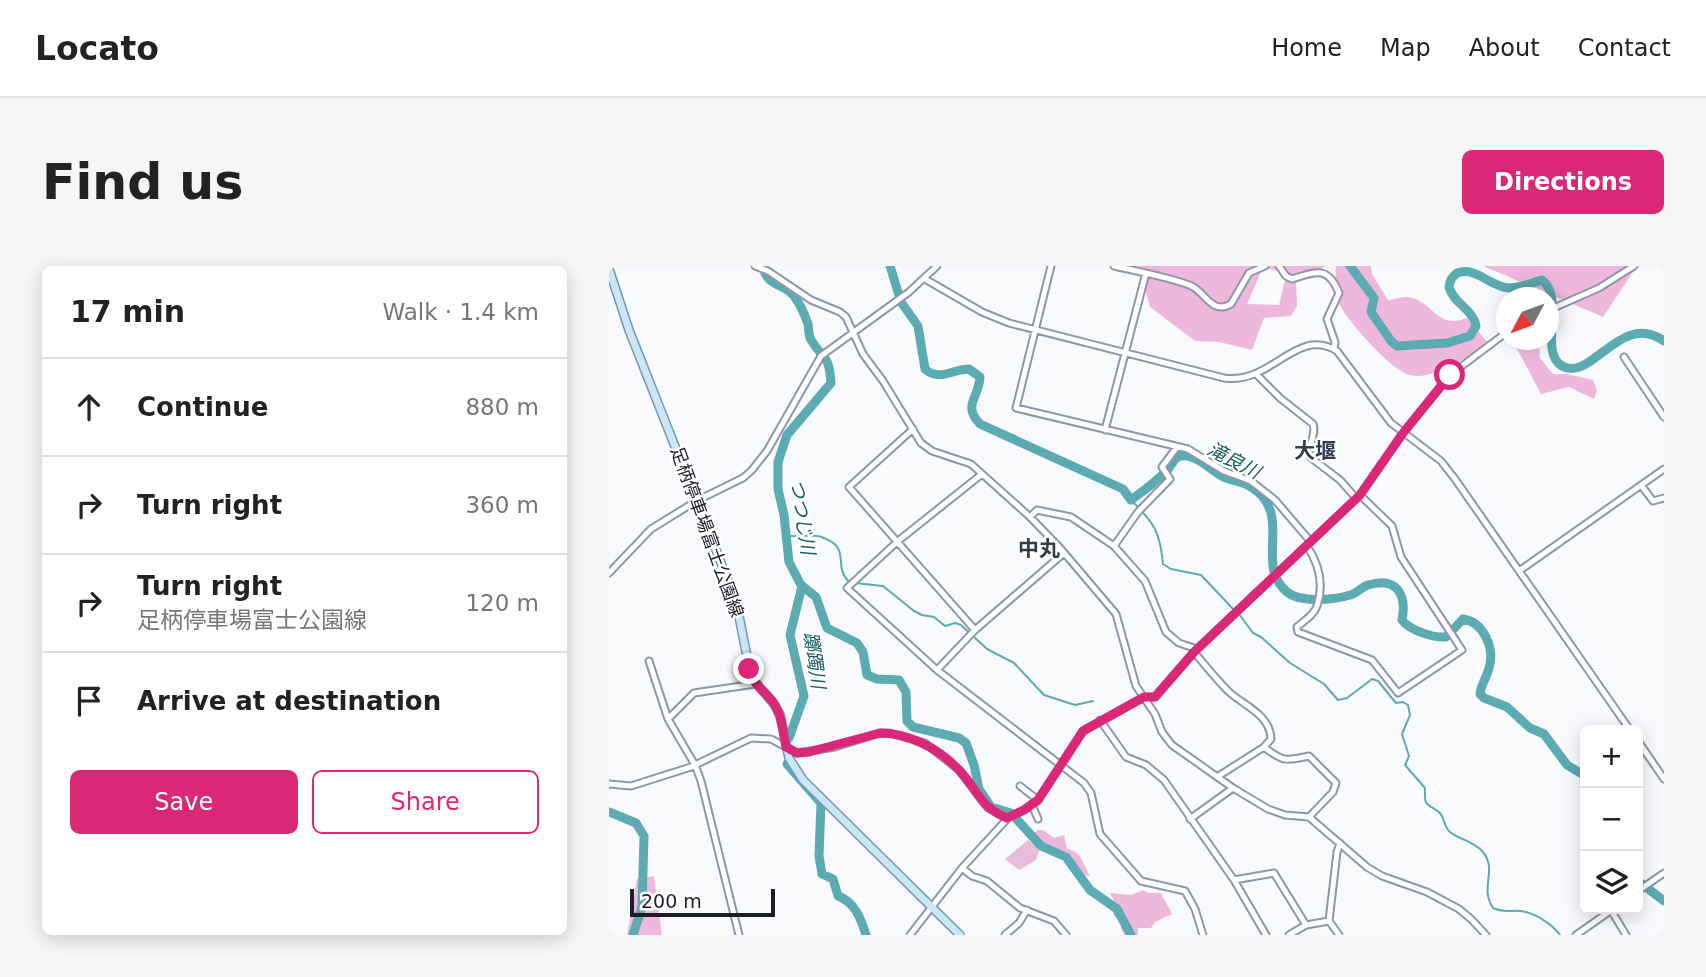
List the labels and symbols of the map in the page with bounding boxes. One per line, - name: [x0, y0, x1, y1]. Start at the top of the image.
- north arrow: [1496, 287, 1559, 350]
- route start: [1434, 359, 1465, 390]
- water label: 滝良川: [1204, 437, 1266, 484]
- district label: 大堰: [1294, 439, 1336, 463]
- street label: 足柄停車場富士公園線: [667, 444, 748, 620]
- water label: つつじ川: [786, 478, 820, 558]
- district label: 中丸: [1018, 537, 1060, 561]
- water label: 躑躅川: [800, 630, 830, 692]
- route end: [733, 653, 764, 684]
- scale bar: [630, 886, 775, 918]

